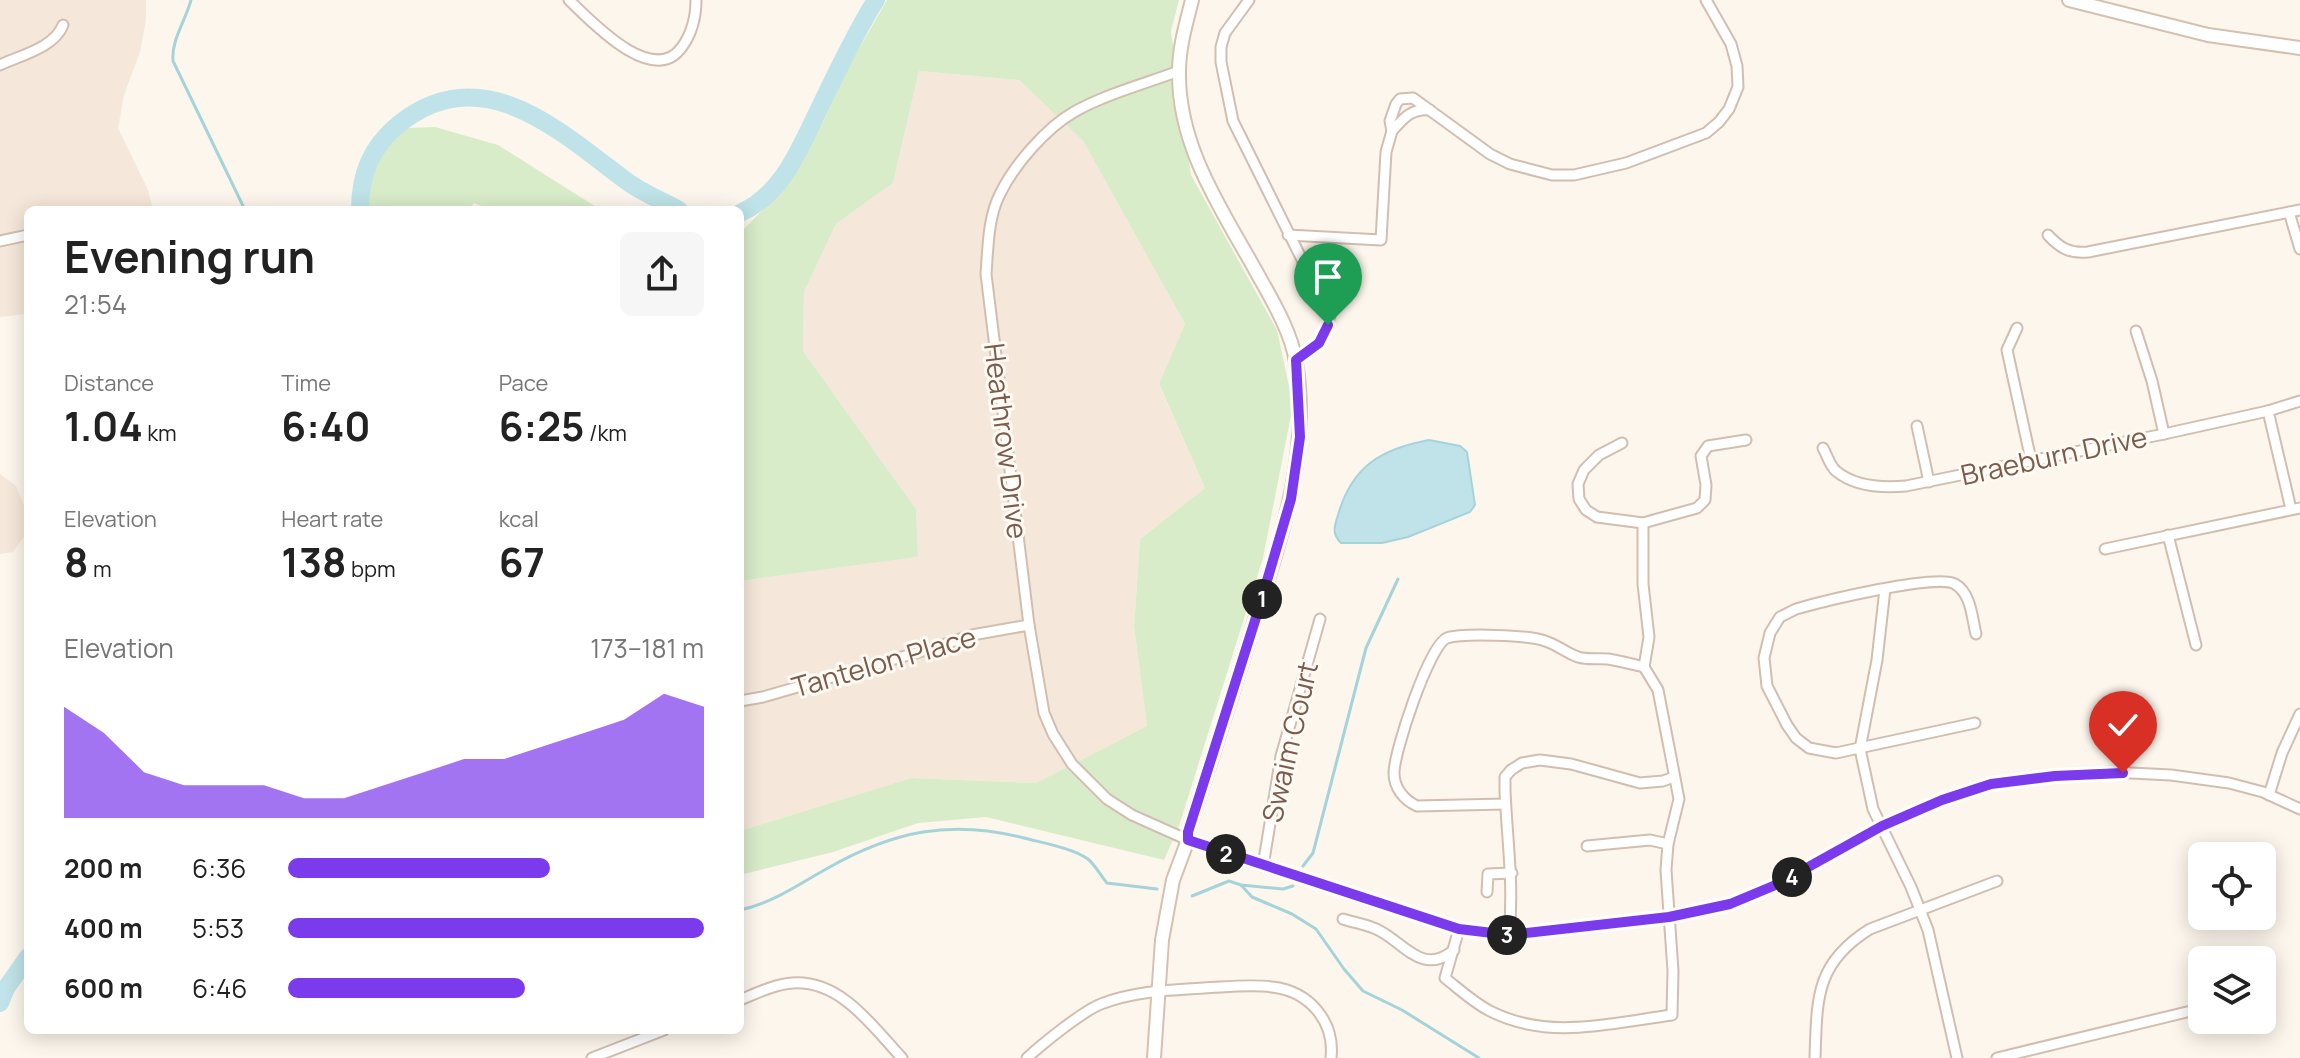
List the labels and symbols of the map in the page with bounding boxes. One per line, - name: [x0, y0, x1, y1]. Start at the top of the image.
- pin: [1294, 243, 1362, 325]
- street label: Heathrow Drive: [976, 341, 1038, 541]
- street label: Braeburn Drive: [1957, 417, 2150, 493]
- pin: 1: [1242, 579, 1282, 619]
- street label: Tantelon Place: [787, 617, 980, 705]
- street label: Swaim Court: [1252, 658, 1326, 826]
- pin: [2089, 691, 2157, 773]
- pin: 2: [1206, 834, 1246, 874]
- pin: 4: [1772, 857, 1812, 897]
- pin: 3: [1487, 915, 1527, 955]

